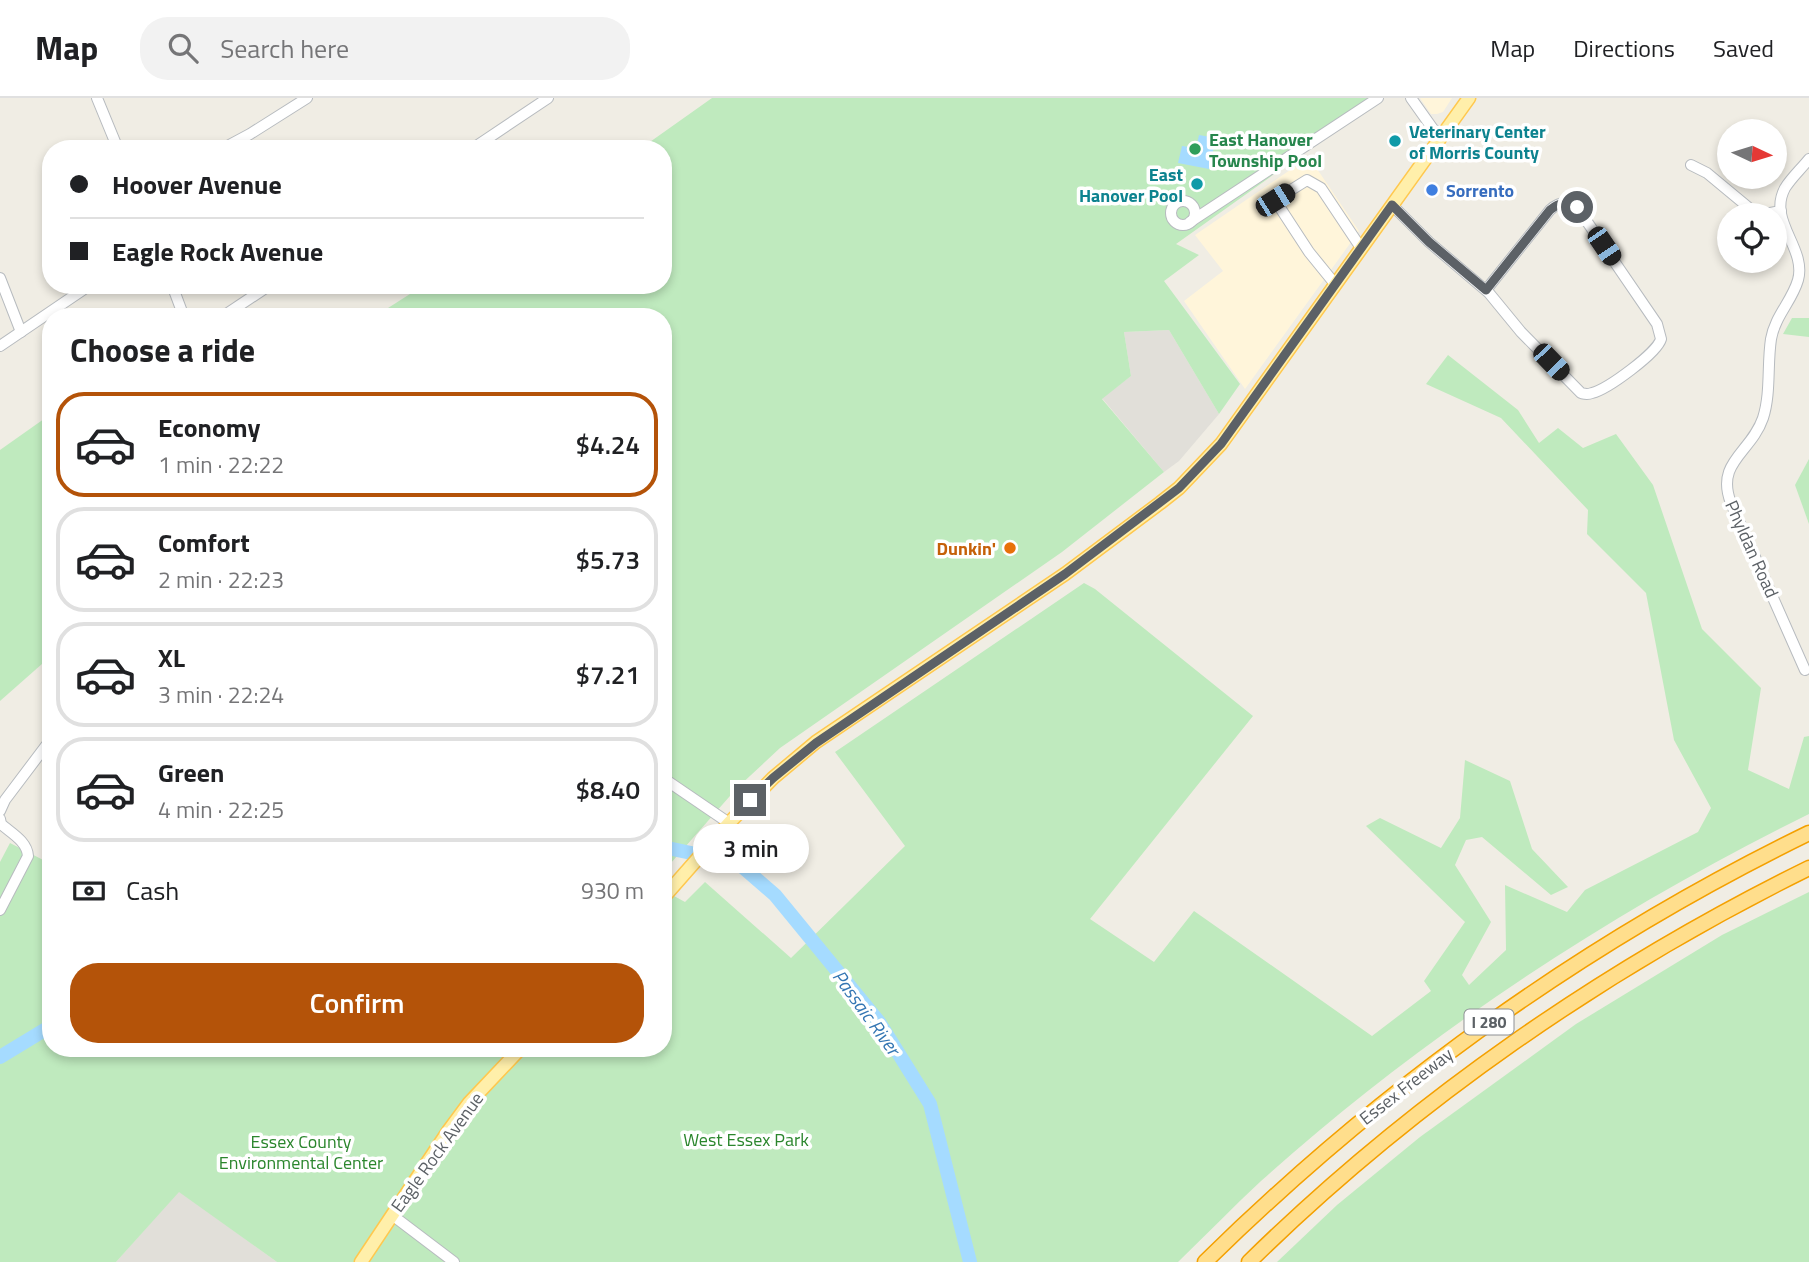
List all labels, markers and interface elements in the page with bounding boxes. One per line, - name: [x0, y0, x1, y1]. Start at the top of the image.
- search box: [140, 17, 630, 80]
- text: Map: [35, 23, 98, 73]
- icon: search: [164, 29, 202, 67]
- text: Search here: [220, 29, 349, 68]
- text: Map: [1490, 30, 1535, 66]
- text: Directions: [1573, 30, 1675, 66]
- text: Saved: [1713, 30, 1774, 66]
- place label: Veterinary Center of Morris County: [1409, 118, 1546, 166]
- north arrow: [1717, 119, 1787, 189]
- map controls: [1717, 119, 1787, 273]
- place label: East Hanover Township Pool: [1209, 126, 1322, 174]
- marker: Veterinary Center of Morris County: [1387, 133, 1403, 149]
- marker: East Hanover Township Pool: [1187, 141, 1203, 157]
- place label: East Hanover Pool: [1079, 161, 1183, 209]
- text: Hoover Avenue: [112, 165, 282, 204]
- marker: East Hanover Pool: [1189, 176, 1205, 192]
- place label: Sorrento: [1446, 177, 1514, 204]
- car: [1252, 180, 1299, 220]
- marker: Sorrento: [1424, 182, 1440, 198]
- route start: [1561, 191, 1593, 223]
- button: locate: [1717, 203, 1787, 273]
- car: [1584, 223, 1625, 269]
- text: Eagle Rock Avenue: [112, 232, 323, 271]
- text: Choose a ride: [70, 326, 255, 374]
- car: [1529, 340, 1574, 384]
- text: Economy: [158, 408, 260, 447]
- icon: car: [74, 413, 137, 476]
- text: $4.24: [576, 425, 640, 464]
- text: 1 min · 22:22: [158, 447, 284, 482]
- street label: Phyldan Road: [1718, 496, 1786, 602]
- text: Comfort: [158, 523, 250, 562]
- icon: car: [74, 528, 137, 591]
- place label: Dunkin': [937, 535, 996, 562]
- text: $5.73: [576, 540, 640, 579]
- marker: Dunkin': [1002, 540, 1018, 556]
- text: 2 min · 22:23: [158, 562, 284, 597]
- text: XL: [158, 638, 185, 677]
- icon: car: [74, 643, 137, 706]
- text: $7.21: [576, 655, 640, 694]
- text: 3 min · 22:24: [158, 677, 284, 712]
- text: Green: [158, 753, 224, 792]
- icon: car: [74, 758, 137, 821]
- text: $8.40: [576, 770, 640, 809]
- route end: [734, 784, 766, 816]
- text: 4 min · 22:25: [158, 792, 284, 827]
- callout: 3 min: [692, 824, 808, 874]
- text: 3 min: [723, 831, 779, 866]
- text: Cash: [126, 871, 179, 910]
- icon: cash: [70, 872, 108, 910]
- text: 930 m: [581, 873, 644, 908]
- button: Confirm: [70, 963, 644, 1043]
- water label: Passaic River: [826, 963, 909, 1062]
- road number: I 280: [1464, 1010, 1514, 1034]
- street label: Essex Freeway: [1353, 1041, 1459, 1131]
- street label: Eagle Rock Avenue: [384, 1086, 490, 1218]
- park label: West Essex Park: [683, 1126, 809, 1153]
- park label: Essex County Environmental Center: [219, 1128, 383, 1176]

